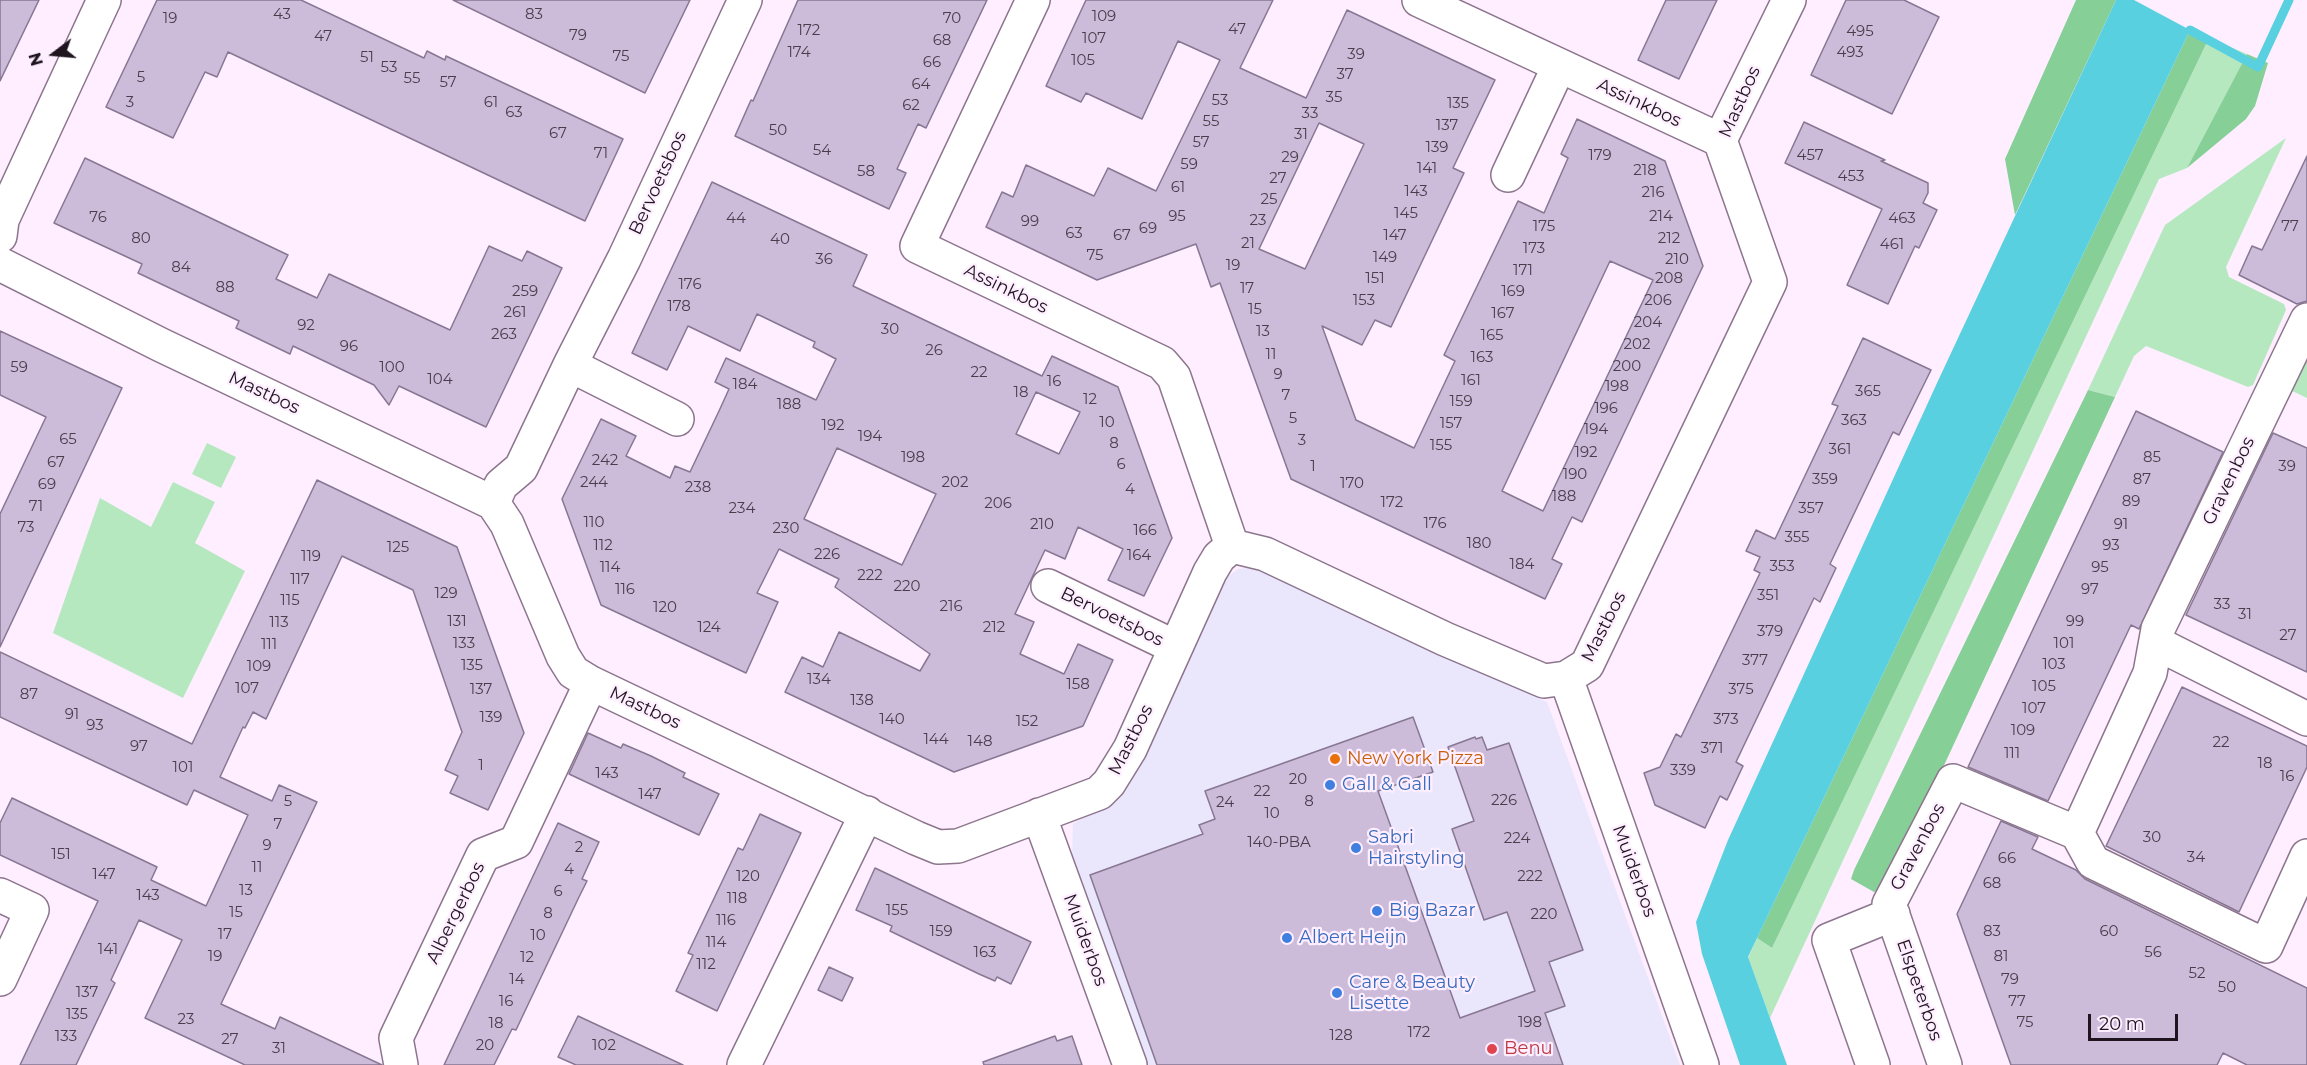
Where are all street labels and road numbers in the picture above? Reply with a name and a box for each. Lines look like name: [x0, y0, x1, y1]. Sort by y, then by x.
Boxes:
street label: Mastbos: [1715, 63, 1765, 141]
street label: Assinkbos: [1593, 74, 1685, 132]
street label: Bervoetsbos: [625, 128, 691, 238]
street label: Assinkbos: [961, 259, 1051, 319]
street label: Mastbos: [225, 367, 303, 419]
street label: Gravenbos: [2198, 433, 2260, 529]
street label: Bervoetsbos: [1057, 583, 1167, 651]
street label: Mastbos: [1577, 588, 1631, 666]
street label: Mastbos: [606, 682, 684, 734]
street label: Mastbos: [1104, 701, 1158, 779]
street label: Gravenbos: [1886, 800, 1950, 894]
street label: Muiderbos: [1607, 822, 1661, 920]
street label: Albergerbos: [422, 859, 490, 967]
street label: Muiderbos: [1058, 891, 1112, 989]
street label: Elspeterbos: [1892, 936, 1946, 1044]

